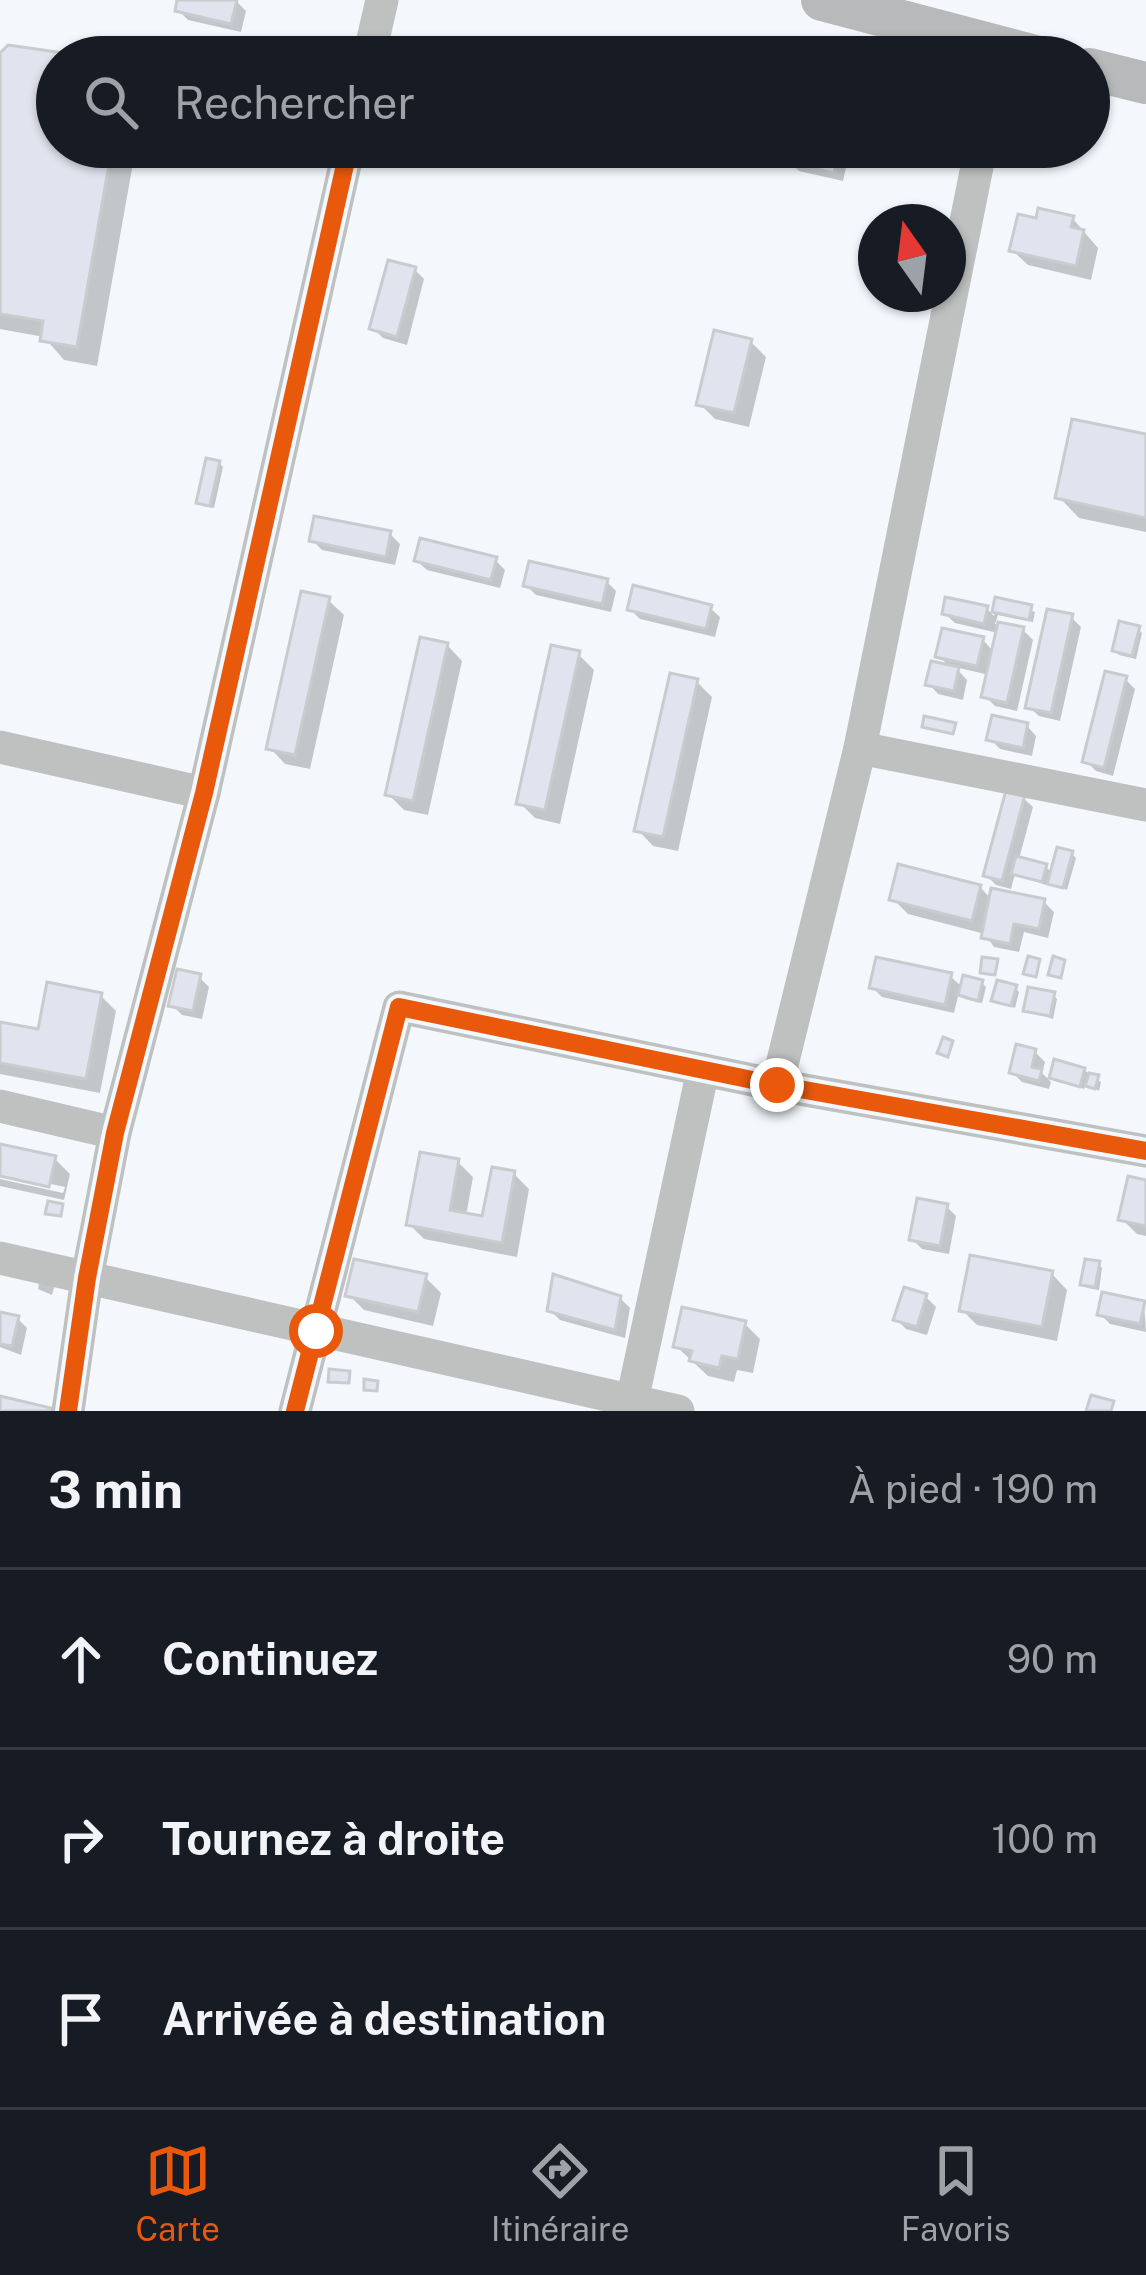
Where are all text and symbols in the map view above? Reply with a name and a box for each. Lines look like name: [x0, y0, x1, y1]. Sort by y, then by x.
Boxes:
search box: [36, 36, 1110, 168]
icon: search: [78, 69, 144, 135]
text: Rechercher: [174, 76, 415, 129]
north arrow: [858, 204, 966, 312]
route end: [750, 1058, 804, 1112]
route start: [289, 1304, 343, 1358]
text: 3 min: [48, 1460, 183, 1519]
text: À pied · 190 m: [848, 1466, 1098, 1512]
icon: ahead: [48, 1626, 114, 1692]
text: Continuez: [162, 1632, 378, 1685]
text: 90 m: [1007, 1636, 1098, 1682]
icon: right: [48, 1806, 114, 1872]
text: Tournez à droite: [162, 1812, 505, 1865]
text: 100 m: [991, 1816, 1098, 1862]
icon: arrive: [48, 1986, 114, 2052]
text: Arrivée à destination: [162, 1992, 606, 2045]
tab: Carte: [136, 2138, 220, 2248]
tab: Itinéraire: [491, 2138, 629, 2248]
tab: Favoris: [901, 2138, 1010, 2248]

